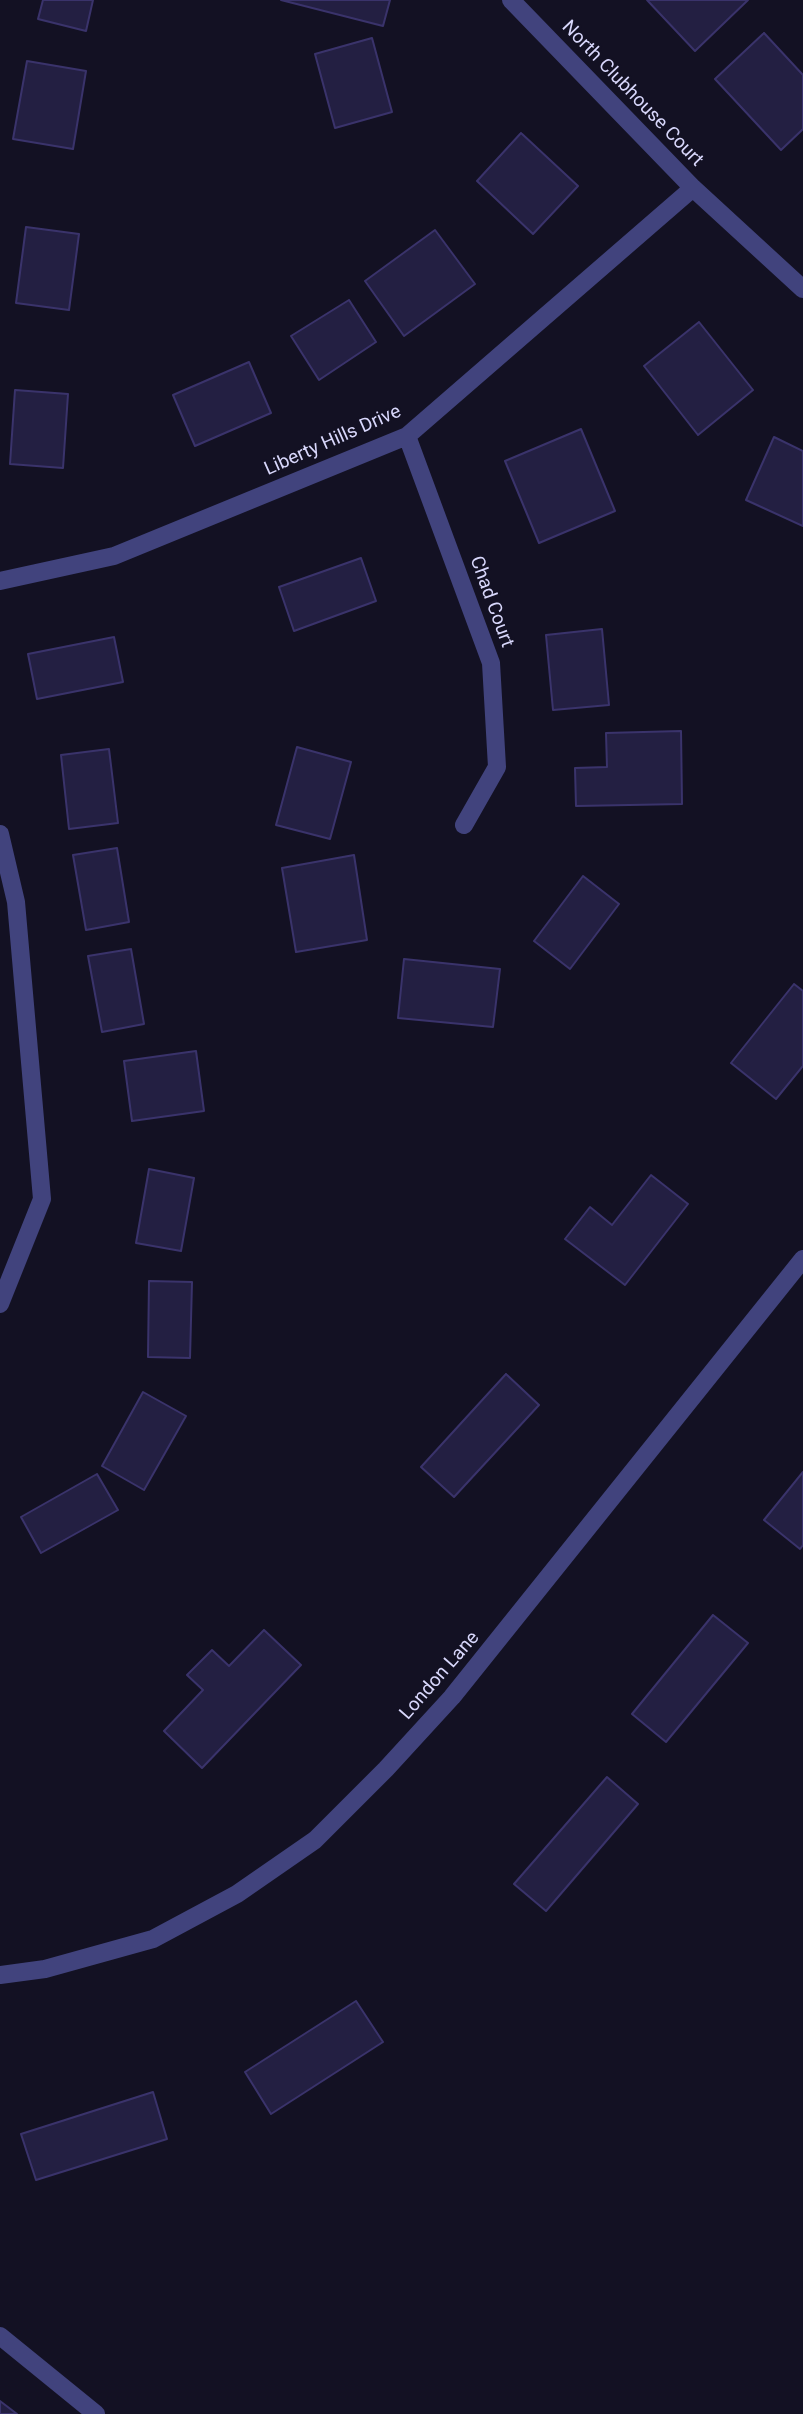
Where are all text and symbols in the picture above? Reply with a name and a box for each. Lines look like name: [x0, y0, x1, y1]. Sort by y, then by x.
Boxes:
street label: North Clubhouse Court: [556, 16, 708, 172]
street label: Liberty Hills Drive: [261, 401, 405, 481]
street label: Chad Court: [464, 553, 518, 651]
street label: London Lane: [395, 1627, 485, 1725]

